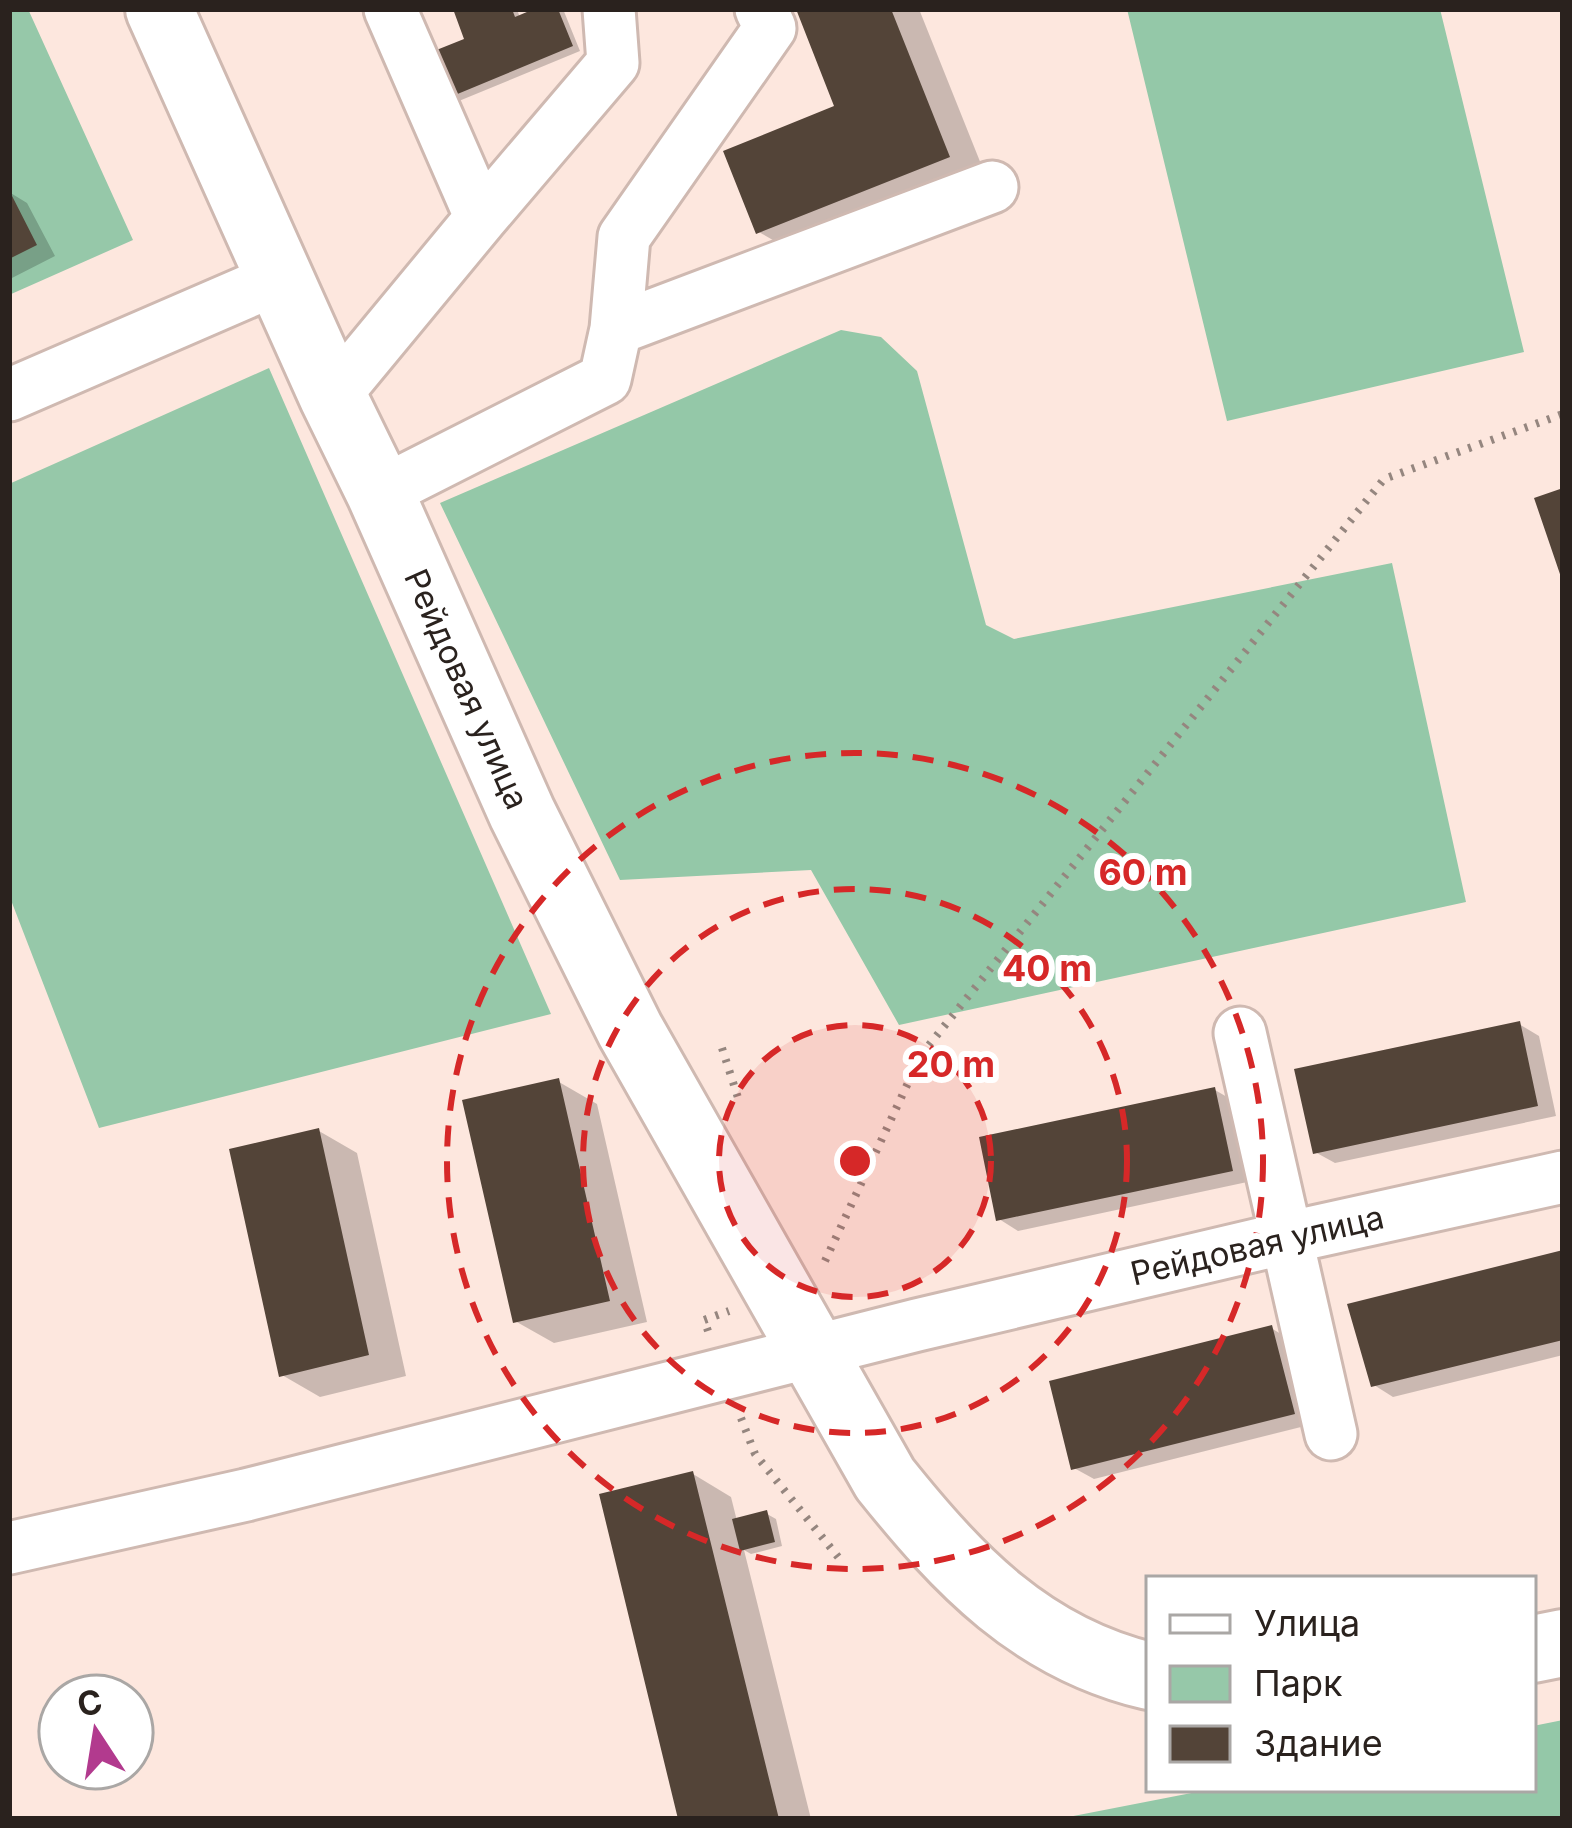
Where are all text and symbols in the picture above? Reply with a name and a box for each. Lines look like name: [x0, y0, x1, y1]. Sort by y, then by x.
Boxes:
street label: Рейдовая улица: [396, 563, 538, 815]
text: 60 m: [1098, 850, 1188, 894]
text: 40 m: [1002, 946, 1092, 990]
text: 20 m: [907, 1042, 995, 1086]
centre of rings: [834, 1140, 876, 1182]
street label: Рейдовая улица: [1126, 1196, 1388, 1294]
legend: [1146, 1576, 1536, 1792]
text: Улица: [1254, 1601, 1360, 1645]
text: Парк: [1254, 1661, 1343, 1705]
north arrow: [36, 1672, 156, 1792]
text: С: [74, 1681, 106, 1725]
text: Здание: [1254, 1721, 1383, 1765]

